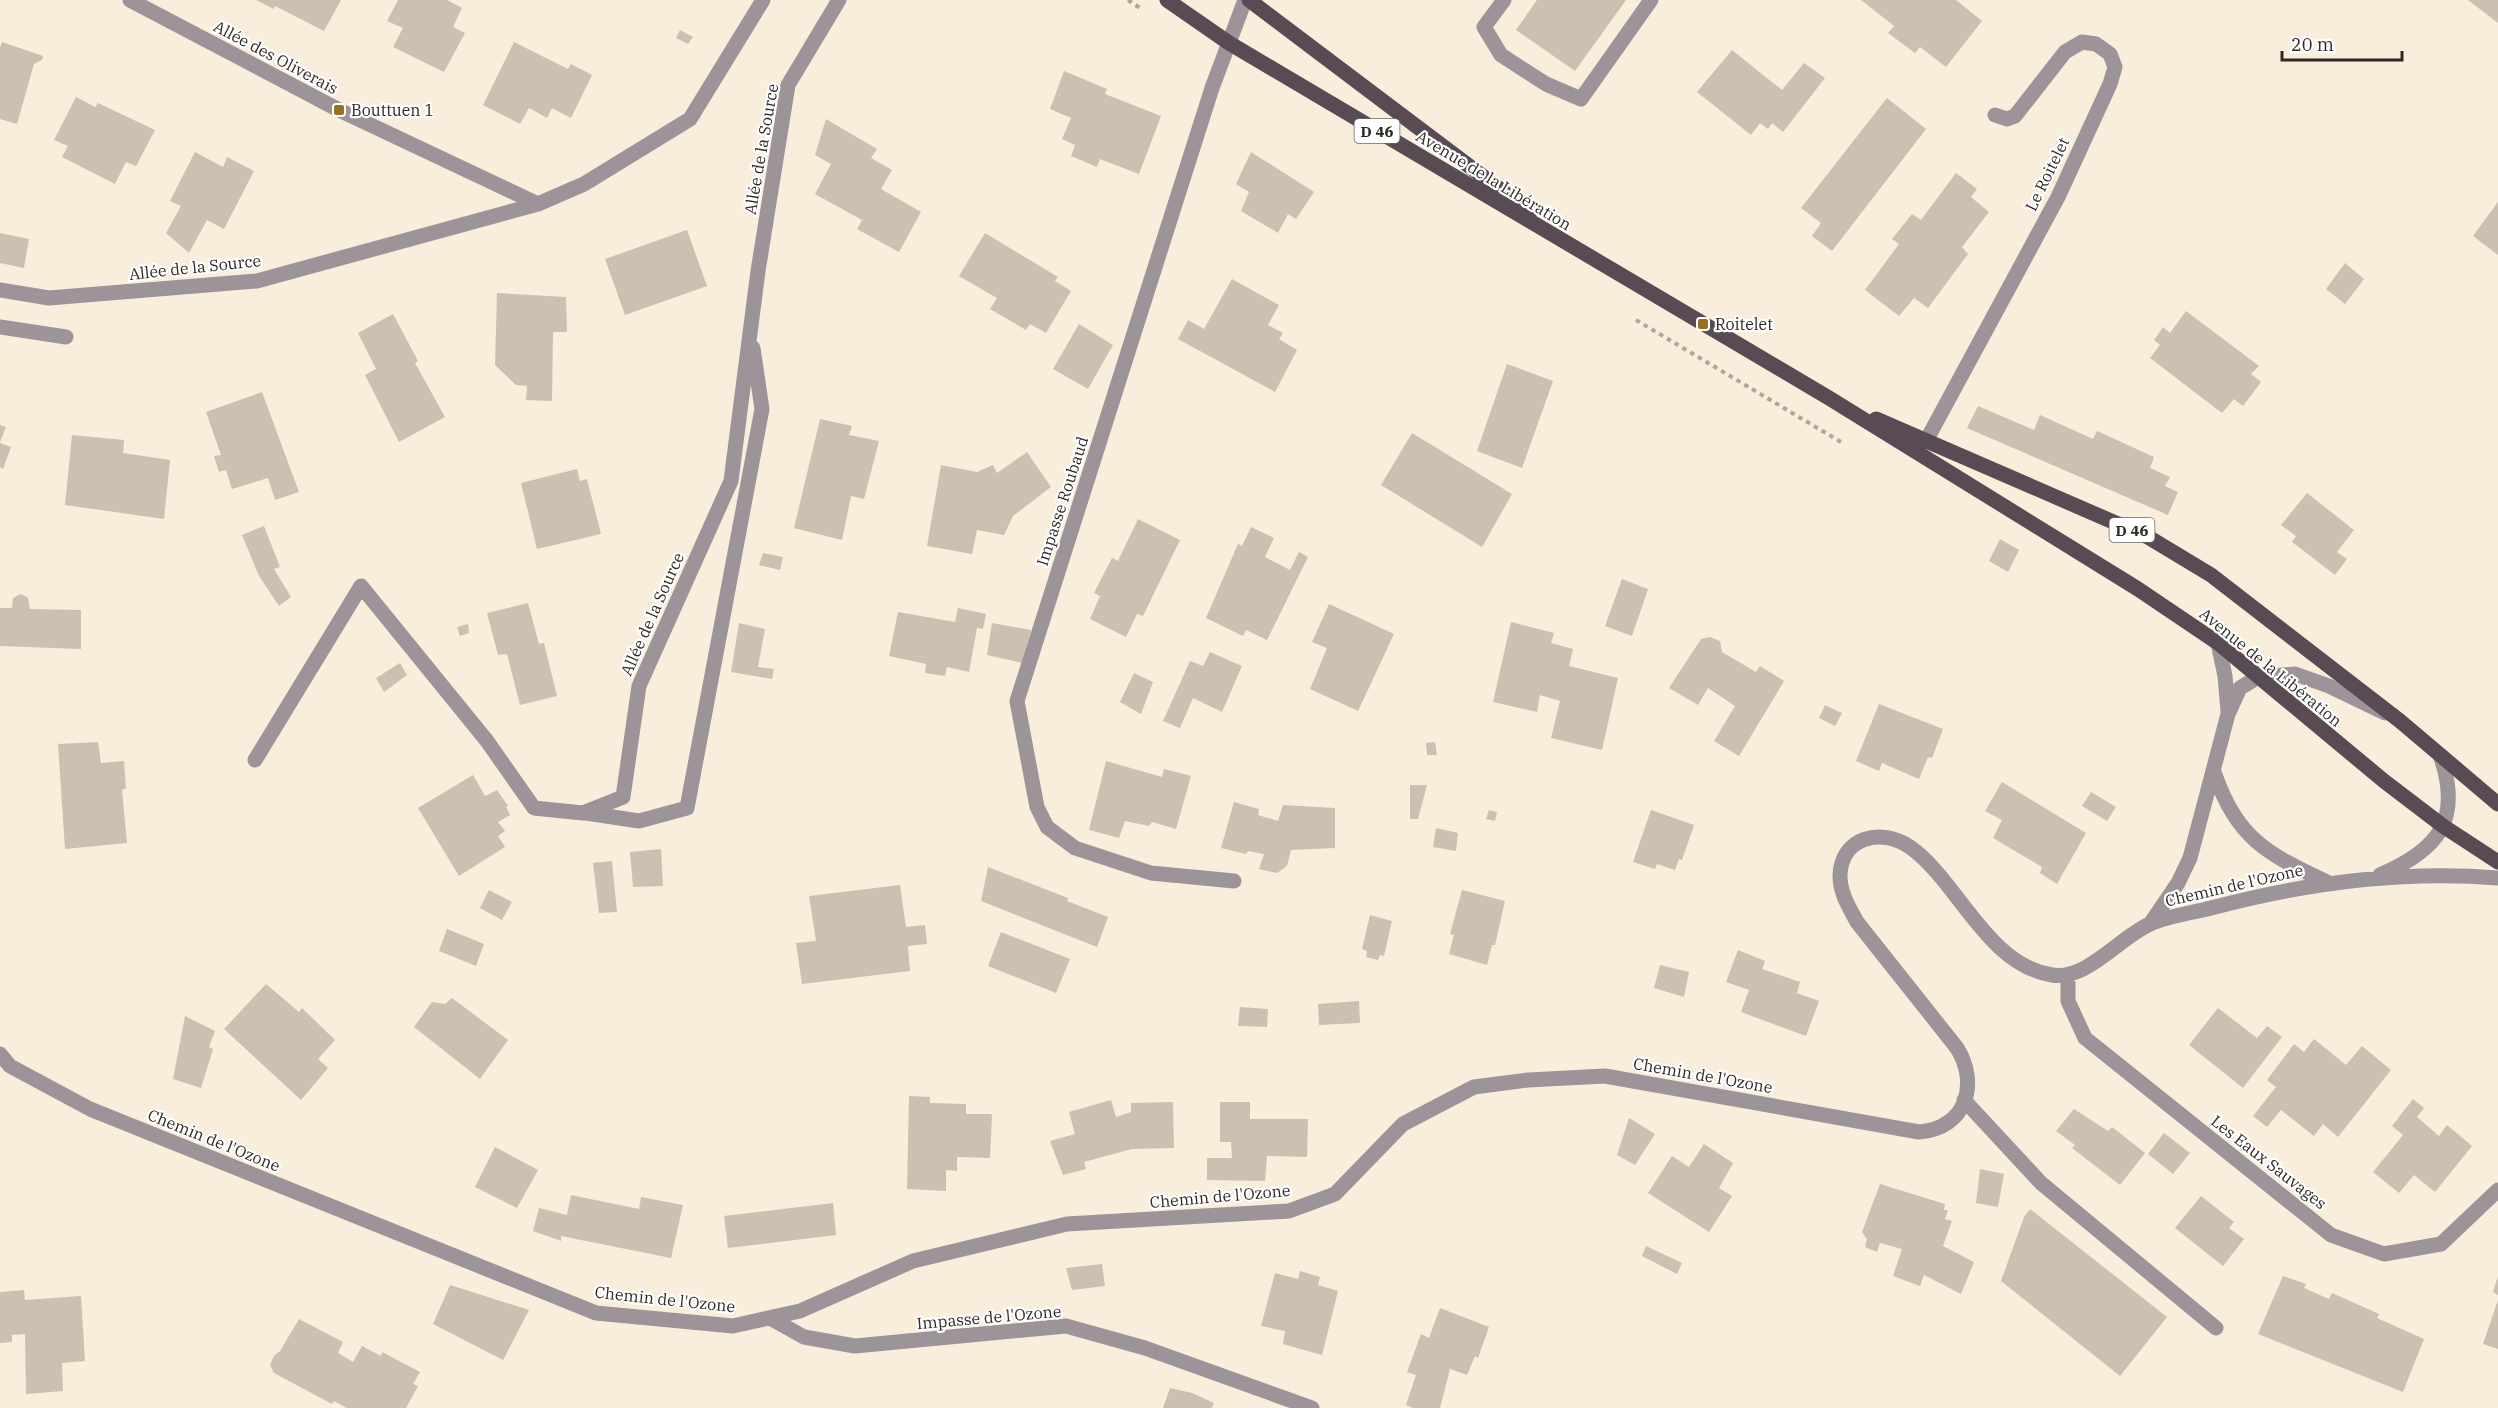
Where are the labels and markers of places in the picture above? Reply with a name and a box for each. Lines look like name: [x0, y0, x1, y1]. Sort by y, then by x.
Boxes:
place label: Bouttuen 1: [351, 100, 434, 120]
marker: Bouttuen 1: [332, 103, 346, 117]
place label: Roitelet: [1715, 314, 1773, 334]
marker: Roitelet: [1696, 317, 1710, 331]

